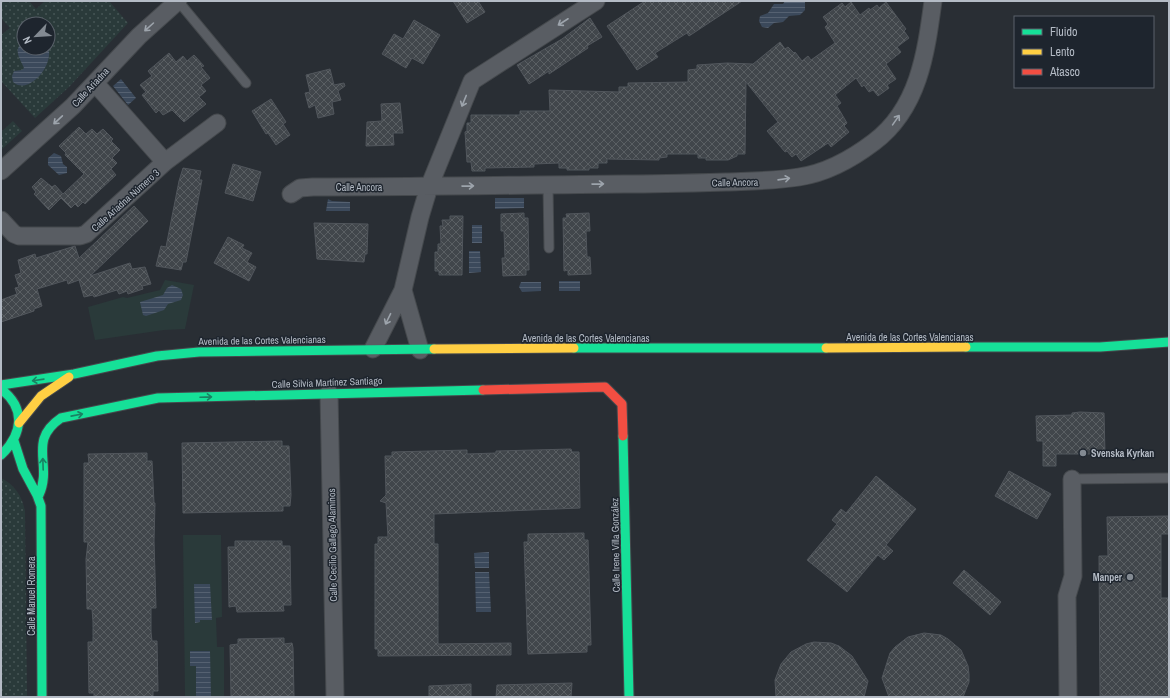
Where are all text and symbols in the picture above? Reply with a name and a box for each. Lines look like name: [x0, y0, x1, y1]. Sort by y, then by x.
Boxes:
north arrow: [16, 16, 56, 56]
legend: [1014, 16, 1154, 88]
one-way arrow: [558, 18, 569, 26]
one-way arrow: [144, 22, 154, 32]
text: Fluido: [1050, 24, 1077, 40]
text: N: [19, 34, 35, 46]
text: Lento: [1050, 44, 1075, 60]
text: Atasco: [1049, 64, 1080, 80]
street label: Calle Ariadna: [69, 65, 112, 110]
one-way arrow: [460, 95, 467, 107]
one-way arrow: [892, 114, 900, 125]
one-way arrow: [53, 115, 63, 124]
street label: Calle Ariadna Número 3: [88, 166, 163, 234]
one-way arrow: [777, 175, 790, 183]
street label: Calle Ancora: [712, 176, 759, 189]
one-way arrow: [591, 180, 604, 188]
street label: Calle Ancora: [336, 181, 383, 194]
one-way arrow: [461, 182, 474, 190]
one-way arrow: [384, 313, 391, 325]
street label: Avenida de las Cortes Valencianas: [845, 331, 974, 344]
street label: Avenida de las Cortes Valencianas: [521, 332, 650, 345]
street label: Avenida de las Cortes Valencianas: [197, 333, 326, 348]
street label: Calle Silvia Martínez Santiago: [271, 374, 383, 391]
one-way arrow: [32, 376, 45, 384]
one-way arrow: [199, 393, 212, 401]
one-way arrow: [71, 410, 84, 418]
place label: Svenska Kyrkan: [1091, 447, 1154, 460]
marker: Svenska Kyrkan: [1078, 448, 1088, 458]
one-way arrow: [39, 458, 47, 471]
street label: Calle Cecilio Gallego Alaminos: [325, 488, 340, 602]
street label: Calle Irene Villa González: [608, 498, 623, 592]
street label: Calle Manuel Romera: [25, 556, 38, 636]
place label: Manper: [1093, 571, 1123, 584]
marker: Manper: [1125, 572, 1135, 582]

